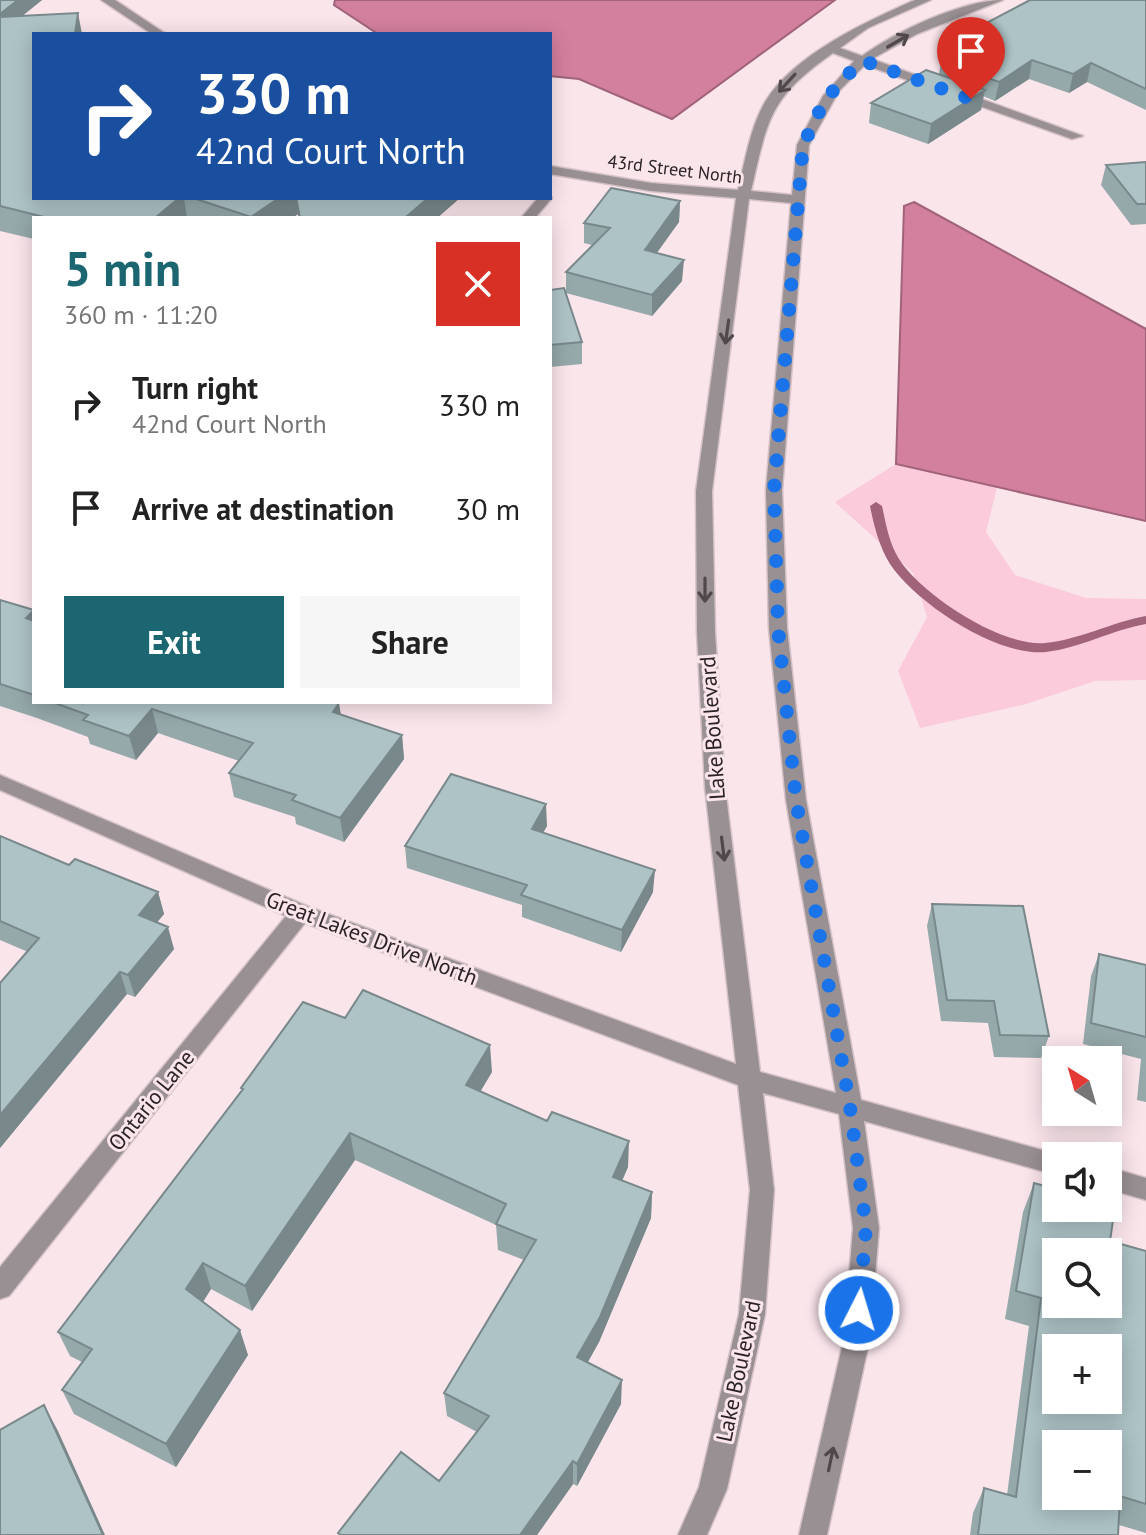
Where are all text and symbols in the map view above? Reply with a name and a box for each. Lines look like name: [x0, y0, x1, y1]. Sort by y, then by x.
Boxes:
pin: [937, 17, 1005, 99]
icon: arrive: [949, 29, 993, 73]
one-way arrow: [886, 33, 909, 49]
text: 330 m: [196, 57, 351, 129]
icon: right: [64, 64, 168, 168]
one-way arrow: [779, 73, 797, 93]
text: 42nd Court North: [196, 127, 466, 174]
street label: 43rd Street North: [606, 149, 744, 189]
text: 5 min: [64, 237, 181, 299]
button: close: [436, 242, 520, 326]
text: 360 m · 11:20: [64, 298, 218, 331]
one-way arrow: [719, 319, 734, 344]
text: Turn right: [132, 368, 258, 407]
icon: right: [64, 382, 108, 426]
text: 330 m: [439, 385, 520, 424]
text: 42nd Court North: [132, 407, 327, 440]
icon: arrive: [64, 486, 108, 530]
text: Arrive at destination: [132, 489, 394, 528]
text: 30 m: [455, 489, 520, 528]
one-way arrow: [697, 576, 713, 603]
button: Exit: [64, 596, 284, 688]
button: Share: [300, 596, 520, 688]
street label: Lake Boulevard: [693, 655, 731, 801]
one-way arrow: [716, 836, 731, 861]
street label: Great Lakes Drive North: [262, 885, 482, 991]
street label: Ontario Lane: [102, 1044, 200, 1156]
north arrow: [1042, 1046, 1122, 1126]
map controls: [1042, 1046, 1122, 1510]
button: sound: [1042, 1142, 1122, 1222]
button: search: [1042, 1238, 1122, 1318]
position arrow: [817, 1268, 901, 1352]
street label: Lake Boulevard: [709, 1298, 767, 1444]
button: +: [1042, 1334, 1122, 1414]
button: −: [1042, 1430, 1122, 1510]
one-way arrow: [824, 1447, 839, 1473]

